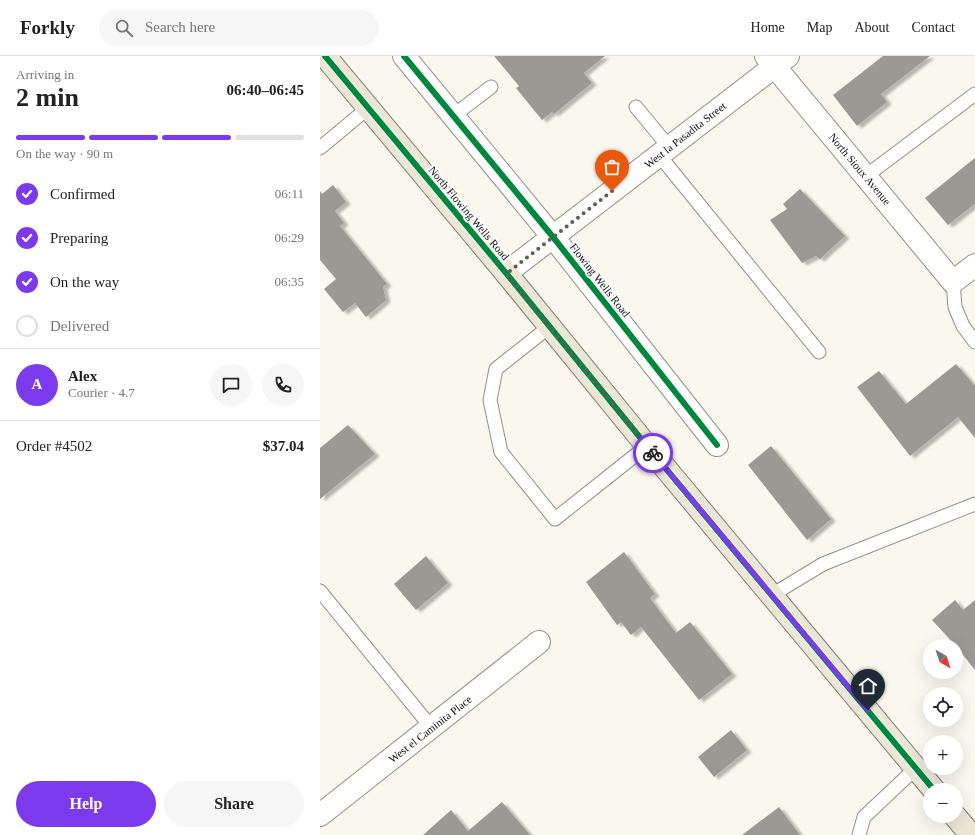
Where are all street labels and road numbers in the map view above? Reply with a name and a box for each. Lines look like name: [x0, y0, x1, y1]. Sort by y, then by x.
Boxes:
street label: West la Pasadita Street: [642, 99, 728, 171]
street label: North Sioux Avenue: [827, 131, 893, 207]
street label: North Flowing Wells Road: [426, 164, 512, 263]
street label: Flowing Wells Road: [568, 241, 633, 320]
street label: West el Caminita Place: [386, 693, 474, 765]

